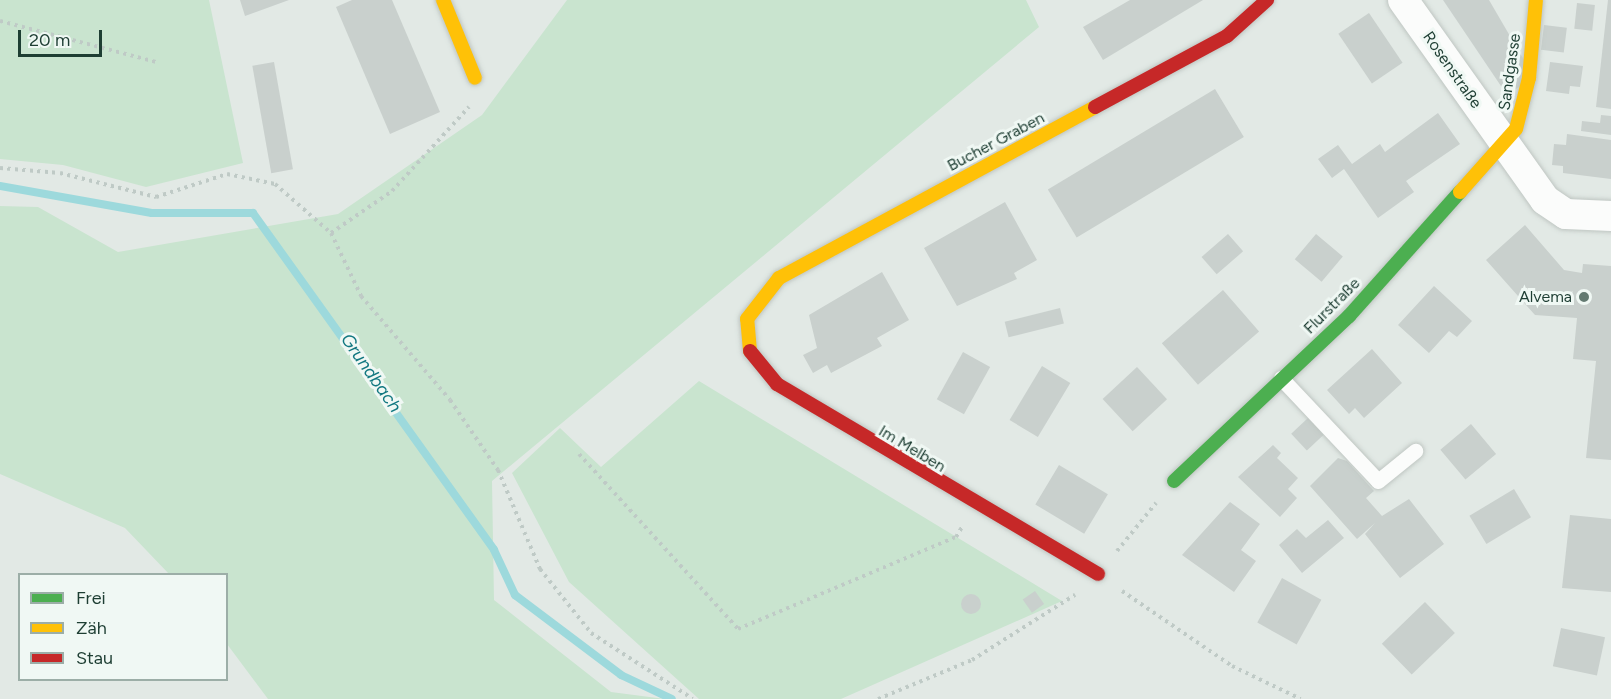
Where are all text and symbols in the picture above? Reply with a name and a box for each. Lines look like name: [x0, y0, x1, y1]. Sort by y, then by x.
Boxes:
scale bar: [21, 18, 105, 56]
street label: Rosenstraße: [1419, 28, 1485, 112]
text: 20 m: [29, 29, 70, 51]
street label: Sandgasse: [1495, 32, 1525, 112]
street label: Bucher Graben: [944, 108, 1048, 176]
street label: Flurstraße: [1300, 274, 1364, 338]
place label: Alvema: [1519, 287, 1572, 307]
marker: Alvema: [1577, 290, 1591, 304]
water label: Grundbach: [336, 329, 406, 417]
street label: Im Melben: [875, 422, 949, 476]
legend: [18, 573, 228, 681]
text: Frei: [76, 587, 106, 609]
text: Zäh: [76, 617, 107, 639]
text: Stau: [76, 647, 113, 669]

